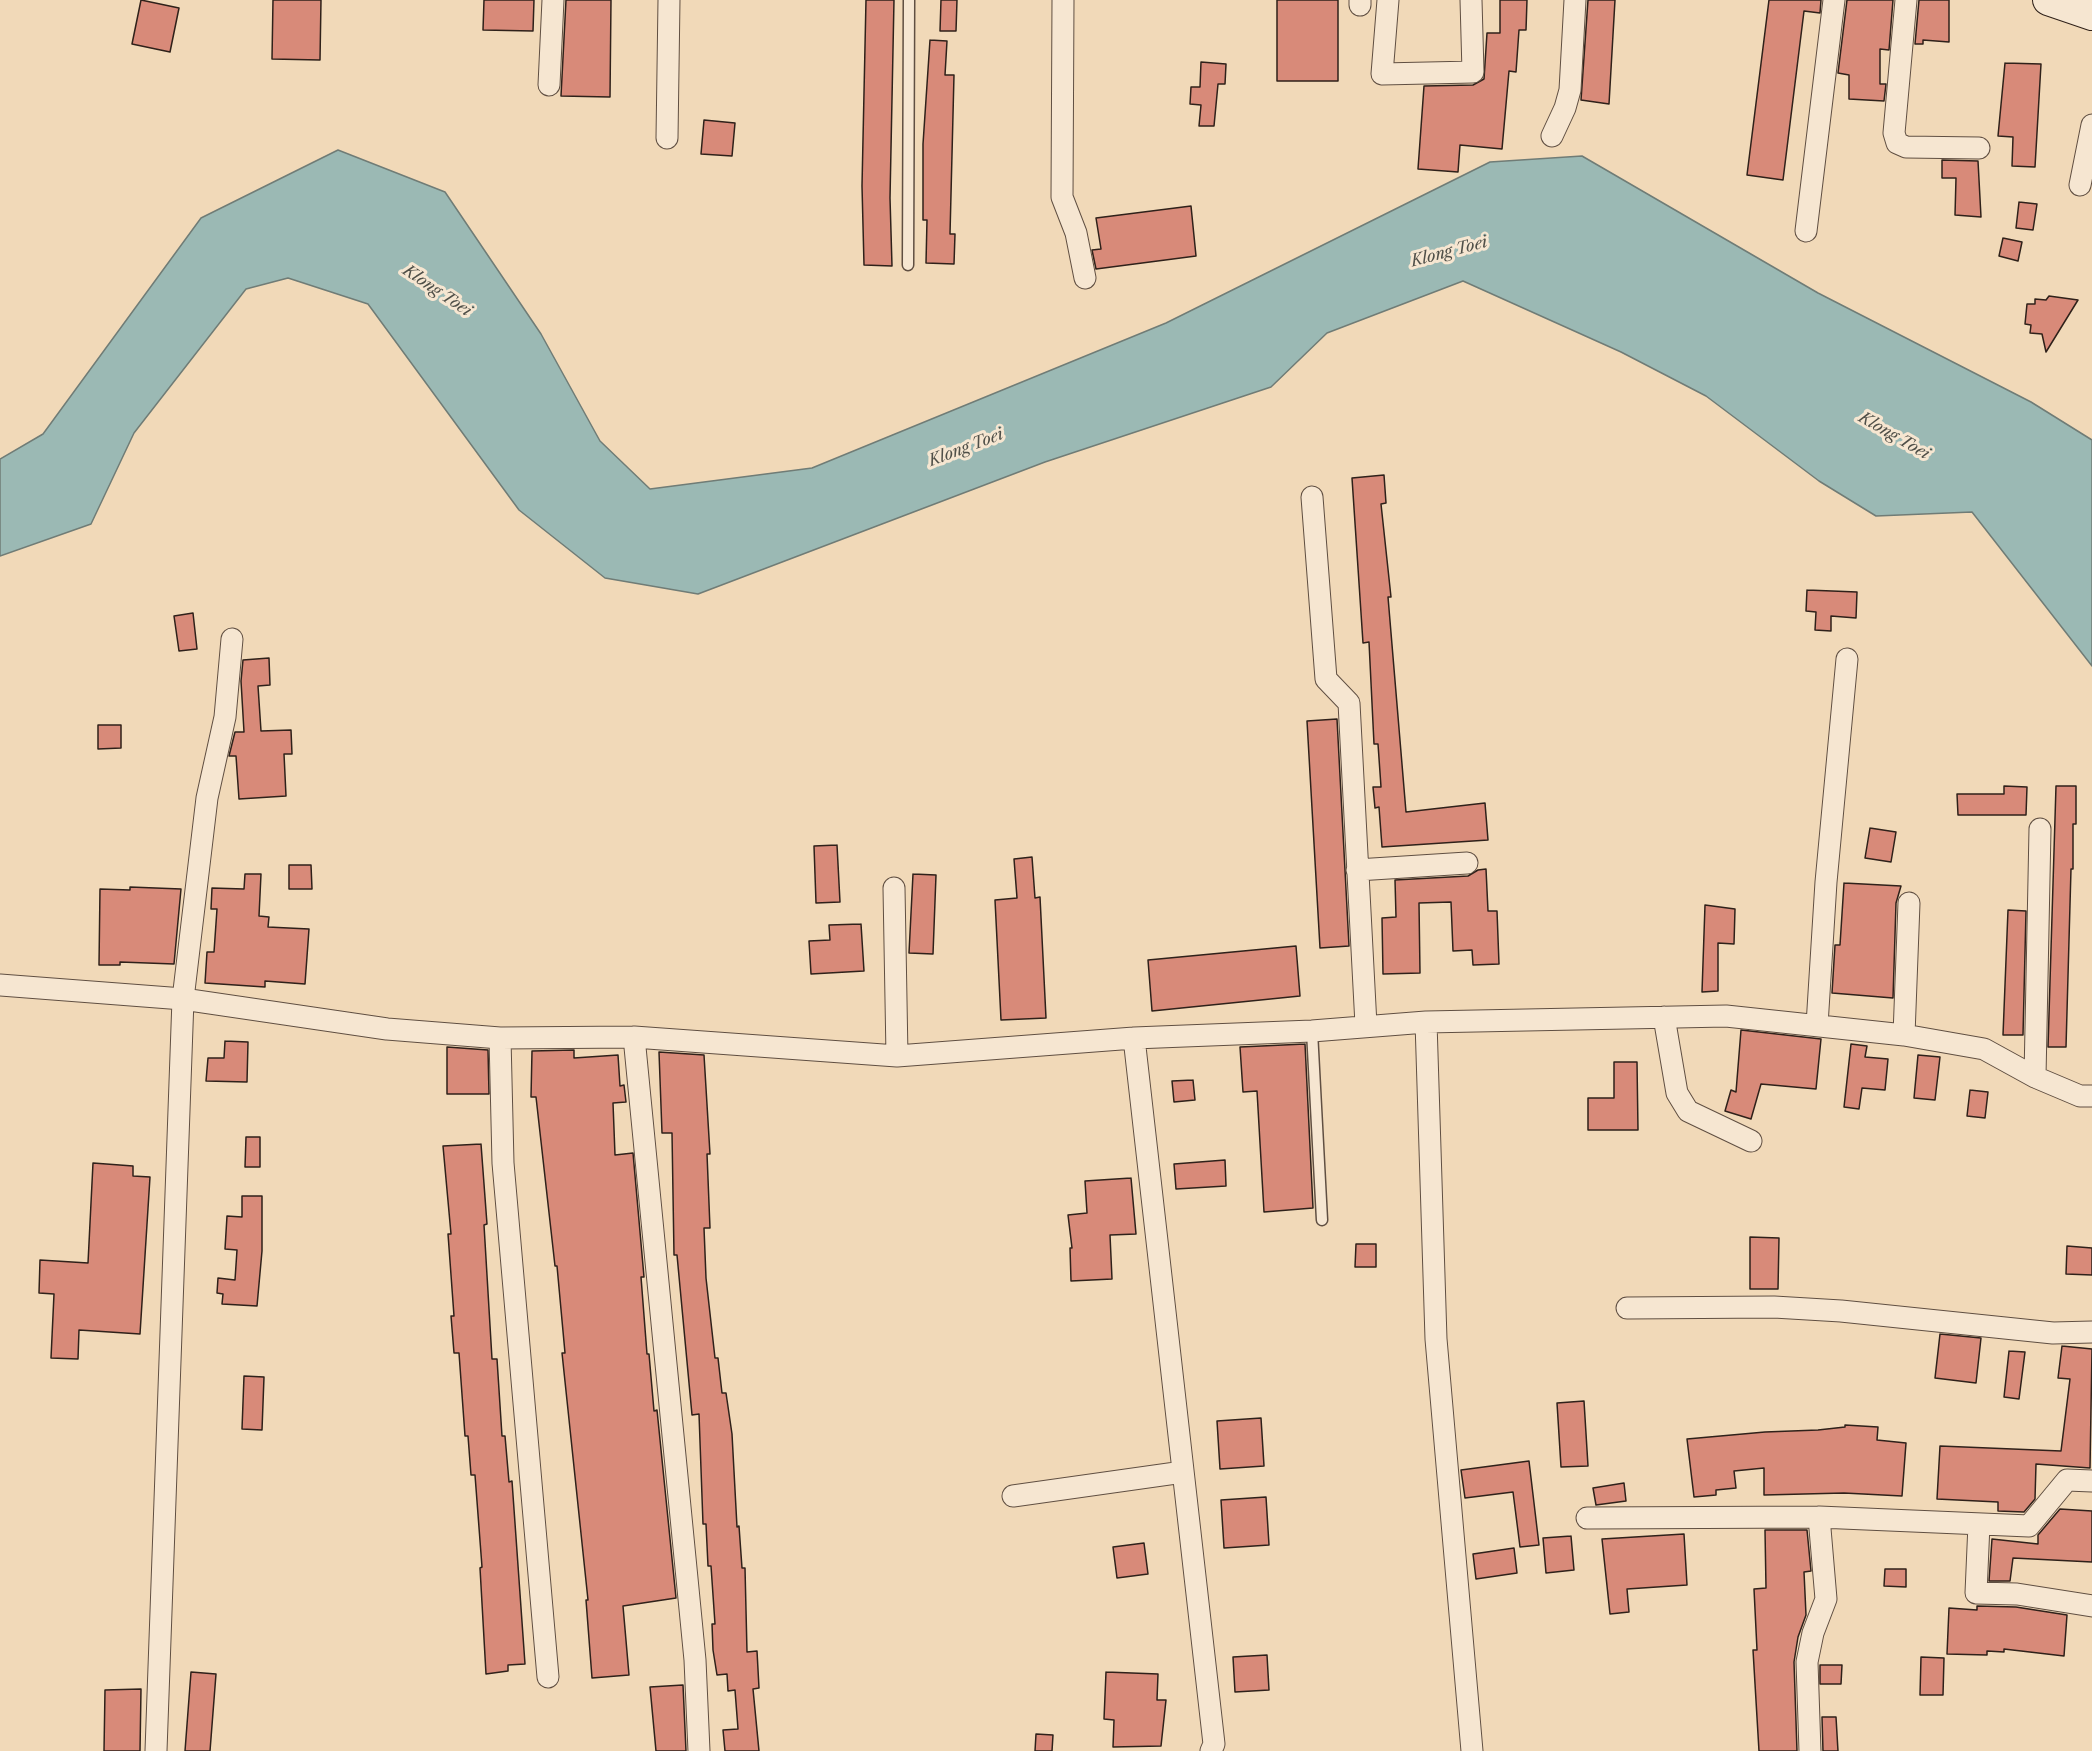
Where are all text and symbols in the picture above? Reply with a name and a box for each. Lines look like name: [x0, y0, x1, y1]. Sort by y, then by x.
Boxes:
water label: Klong Toei: [1409, 233, 1489, 271]
water label: Klong Toei: [399, 261, 475, 321]
water label: Klong Toei: [1855, 408, 1933, 464]
water label: Klong Toei: [926, 425, 1006, 471]

